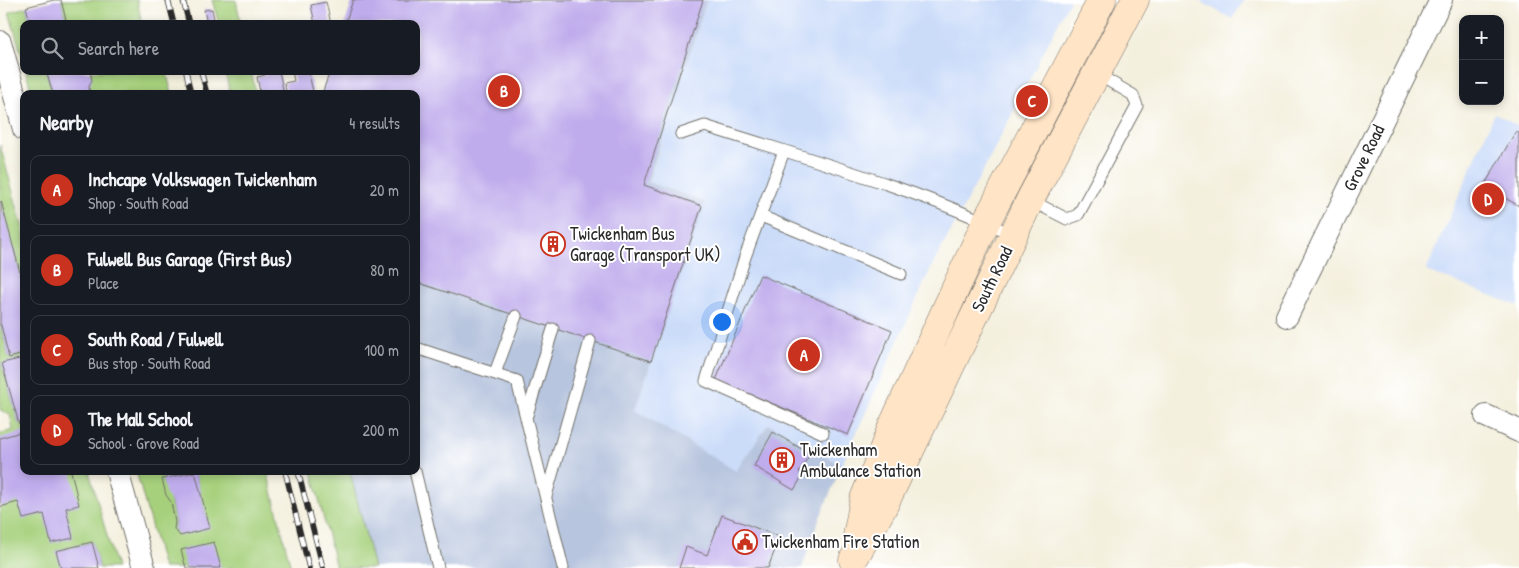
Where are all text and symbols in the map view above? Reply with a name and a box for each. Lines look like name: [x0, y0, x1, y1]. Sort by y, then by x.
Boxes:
map controls: [1459, 15, 1504, 105]
button: +: [1459, 15, 1504, 60]
search box: [20, 20, 420, 75]
icon: search: [38, 34, 66, 62]
text: Search here: [78, 35, 159, 61]
button: −: [1459, 60, 1504, 105]
pin: B: [488, 72, 520, 110]
pin: C: [1016, 82, 1048, 120]
text: Nearby: [40, 108, 93, 137]
text: 4 results: [349, 112, 400, 134]
street label: Grove Road: [1337, 120, 1390, 195]
text: Inchcape Volkswagen Twickenham: [88, 166, 317, 192]
text: A: [53, 179, 61, 201]
text: 20 m: [370, 179, 399, 201]
pin: D: [1472, 180, 1504, 218]
text: Shop · South Road: [88, 192, 188, 214]
place label: Twickenham Bus Garage (Transport UK): [570, 221, 721, 267]
building icon: Twickenham Bus Garage (Transport UK): [540, 231, 566, 257]
street label: South Road: [965, 242, 1018, 316]
text: Fulwell Bus Garage (First Bus): [88, 246, 292, 272]
text: B: [53, 259, 61, 281]
text: 80 m: [370, 259, 399, 281]
text: Place: [88, 272, 119, 294]
your location: [709, 309, 735, 335]
text: South Road / Fulwell: [88, 326, 223, 352]
pin: A: [788, 336, 820, 374]
text: C: [53, 339, 61, 361]
text: 100 m: [364, 339, 399, 361]
text: Bus stop · South Road: [88, 352, 210, 374]
text: The Mall School: [88, 406, 193, 432]
text: D: [53, 419, 61, 441]
text: 200 m: [363, 419, 399, 441]
text: School · Grove Road: [88, 432, 199, 454]
place label: Twickenham Ambulance Station: [800, 437, 921, 483]
building icon: Twickenham Ambulance Station: [769, 447, 795, 473]
public building icon: Twickenham Fire Station: [732, 529, 758, 555]
place label: Twickenham Fire Station: [762, 529, 920, 554]

